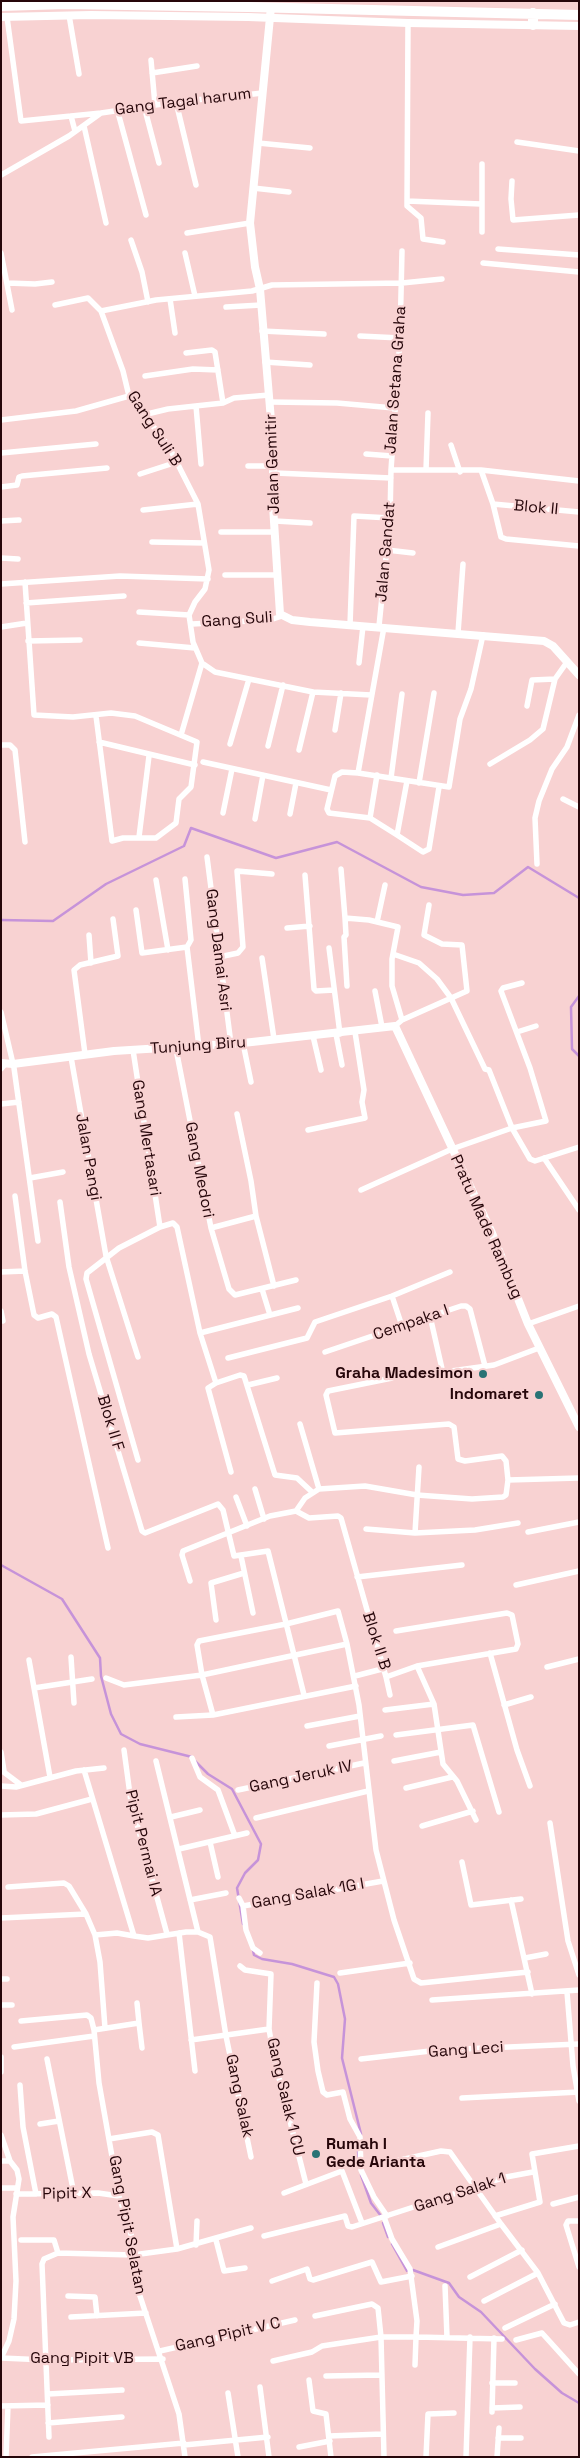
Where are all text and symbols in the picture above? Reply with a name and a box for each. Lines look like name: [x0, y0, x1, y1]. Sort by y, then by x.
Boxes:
street label: Gang Tagal harum: [114, 84, 252, 120]
street label: Jalan Setana Graha: [381, 305, 411, 455]
street label: Gang Suli B: [123, 388, 185, 470]
street label: Jalan Gemitir: [262, 414, 284, 514]
street label: Blok II: [513, 496, 559, 520]
street label: Jalan Sandat: [372, 501, 400, 603]
street label: Gang Suli: [201, 608, 273, 632]
street label: Gang Damai Asri: [201, 888, 235, 1012]
street label: Tunjung Biru: [149, 1033, 247, 1059]
street label: Gang Mertasari: [127, 1079, 165, 1197]
street label: Jalan Pangi: [71, 1112, 105, 1202]
street label: Gang Medori: [180, 1120, 218, 1220]
street label: Pratu Made Rambug: [446, 1152, 526, 1302]
street label: Cempaka I: [371, 1301, 451, 1345]
place label: Graha Madesimon: [335, 1364, 473, 1384]
marker: Graha Madesimon: [477, 1368, 489, 1380]
place label: Indomaret: [450, 1385, 529, 1405]
marker: Indomaret: [533, 1389, 545, 1401]
street label: Blok II F: [92, 1393, 128, 1453]
street label: Blok II B: [358, 1610, 394, 1672]
street label: Gang Jeruk IV: [248, 1757, 354, 1797]
street label: Pipit Permai IA: [120, 1788, 166, 1898]
street label: Gang Salak 1G I: [250, 1875, 366, 1913]
street label: Gang Salak 1 CU: [262, 2036, 308, 2158]
street label: Gang Leci: [428, 2038, 504, 2062]
street label: Gang Salak: [221, 2053, 257, 2139]
place label: Rumah I Gede Arianta: [326, 2135, 425, 2173]
marker: Rumah I Gede Arianta: [310, 2148, 322, 2160]
street label: Gang Pipit Selatan: [104, 2154, 150, 2296]
street label: Gang Salak 1: [412, 2169, 508, 2217]
street label: Pipit X: [42, 2184, 92, 2204]
street label: Gang Pipit V C: [173, 2314, 283, 2356]
street label: Gang Pipit VB: [30, 2349, 134, 2369]

